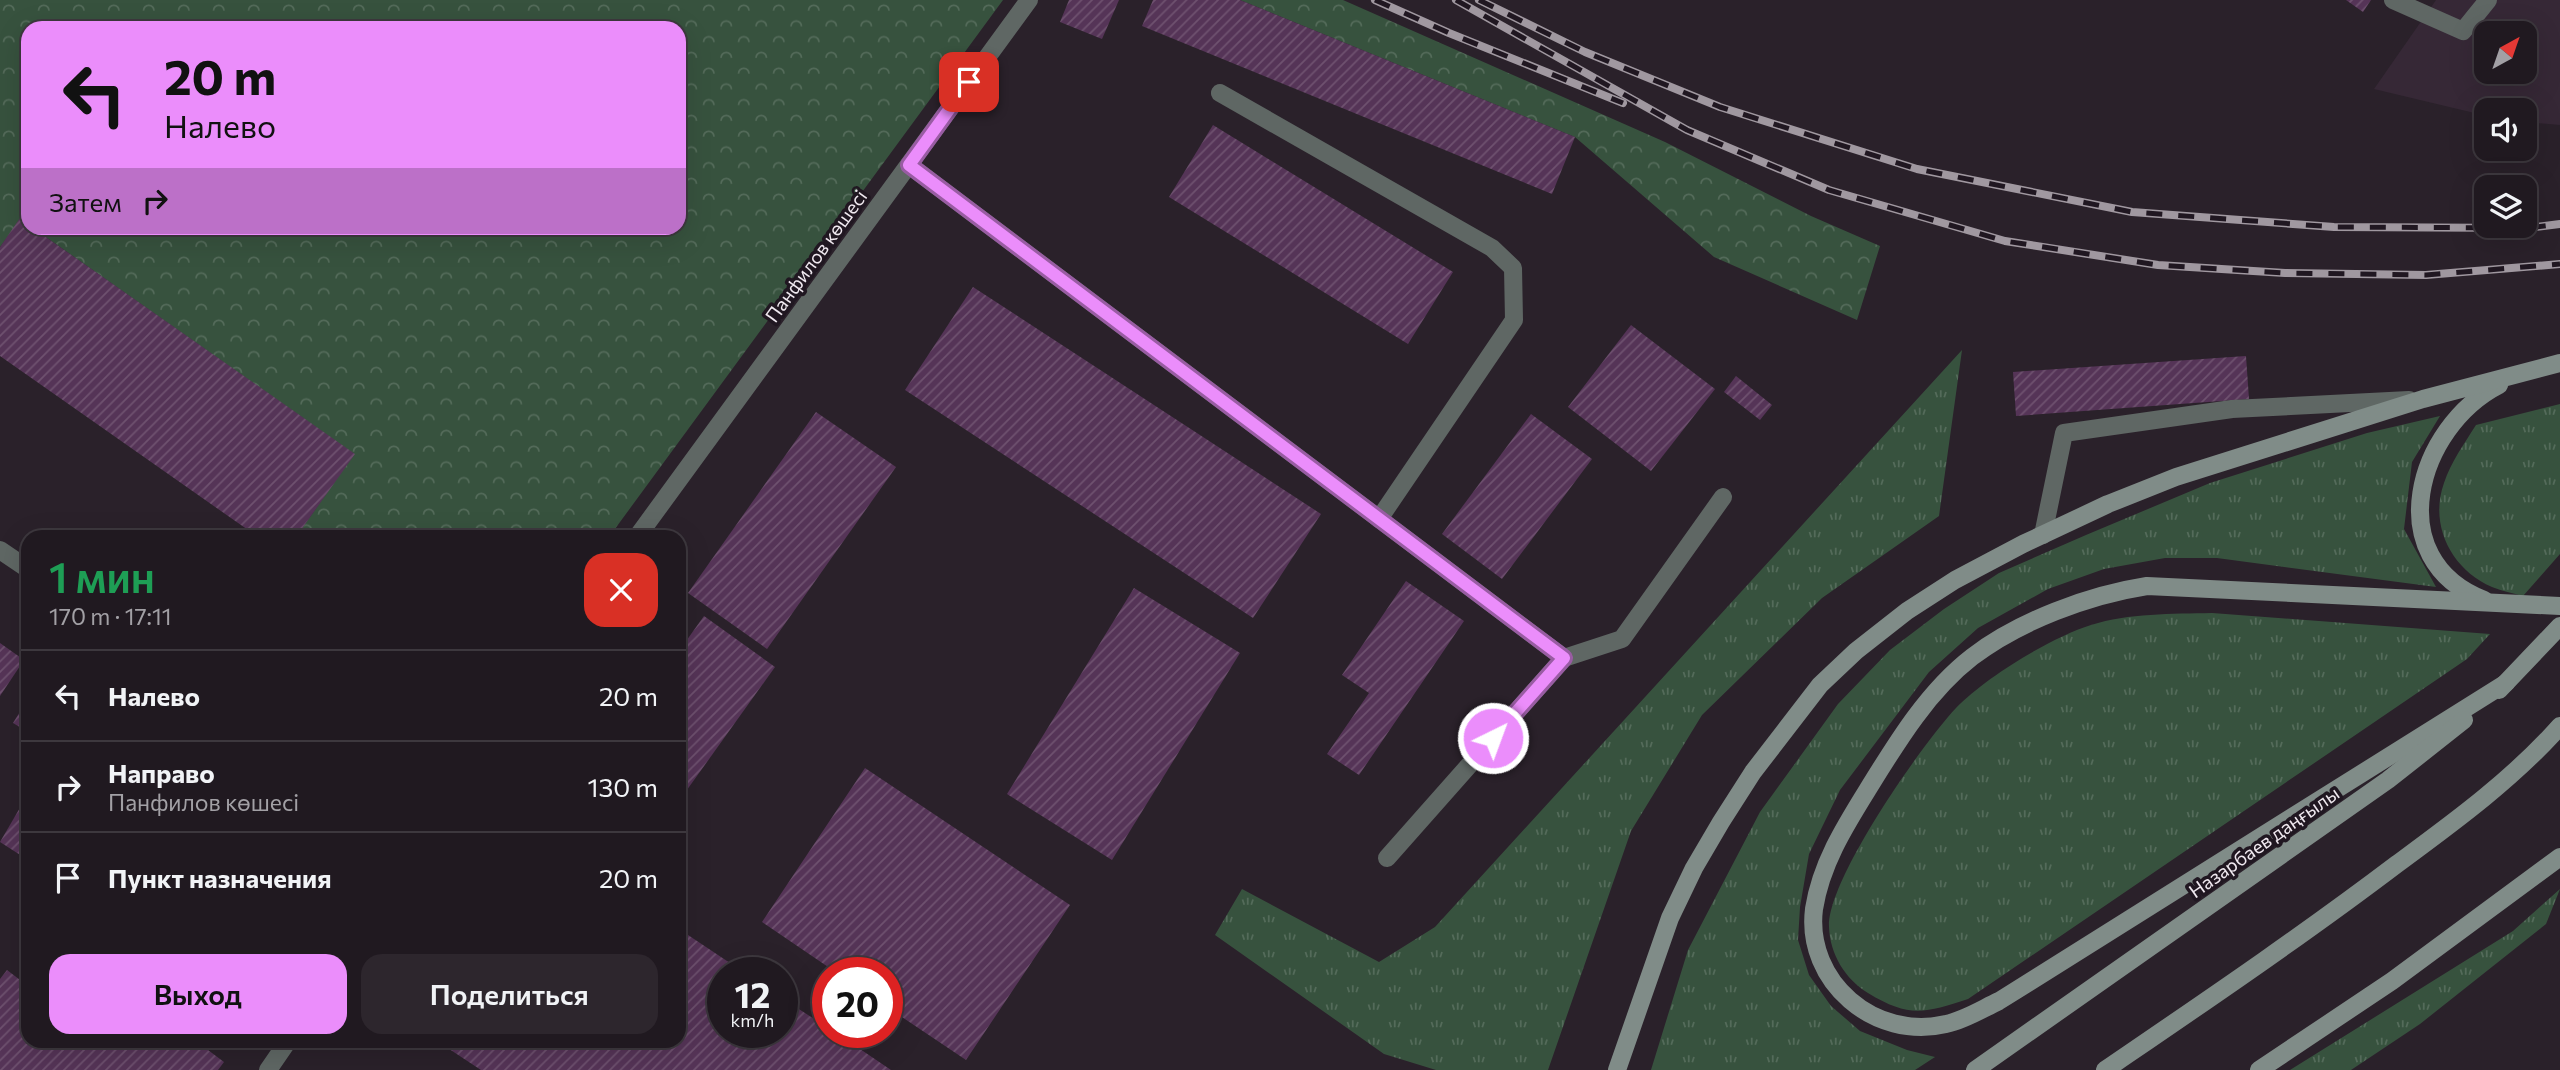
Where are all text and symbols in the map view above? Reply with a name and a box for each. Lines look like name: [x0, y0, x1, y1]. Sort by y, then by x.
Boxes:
north arrow: [2474, 21, 2538, 84]
map controls: [2474, 21, 2537, 238]
text: 20 m: [164, 45, 276, 105]
icon: left: [49, 49, 140, 140]
pin: [939, 52, 999, 112]
icon: arrive: [950, 63, 988, 101]
button: sound: [2474, 98, 2537, 161]
text: Налево: [164, 105, 276, 145]
button: layers: [2474, 175, 2537, 238]
icon: right: [136, 182, 174, 220]
street label: Панфилов көшесі: [760, 185, 871, 326]
text: Затем: [49, 186, 122, 217]
text: 1 мин: [49, 550, 155, 602]
button: close: [584, 553, 658, 627]
text: 170 m · 17:11: [49, 602, 172, 630]
icon: left: [49, 677, 87, 715]
text: Налево: [108, 680, 200, 711]
text: 20 m: [599, 680, 658, 711]
position arrow: [1456, 701, 1530, 775]
text: Направо: [108, 757, 215, 788]
icon: right: [49, 768, 87, 806]
text: 130 m: [587, 771, 658, 802]
street label: Назарбаев даңғылы: [2184, 781, 2343, 902]
text: Панфилов көшесі: [108, 788, 299, 816]
icon: arrive: [49, 859, 87, 897]
text: Пункт назначения: [108, 862, 332, 893]
text: 20 m: [599, 862, 658, 893]
button: Выход: [49, 954, 347, 1034]
button: Поделиться: [361, 954, 658, 1034]
speed limit sign: 20: [812, 957, 903, 1048]
text: 12: [735, 972, 770, 1015]
text: km/h: [731, 1009, 774, 1031]

